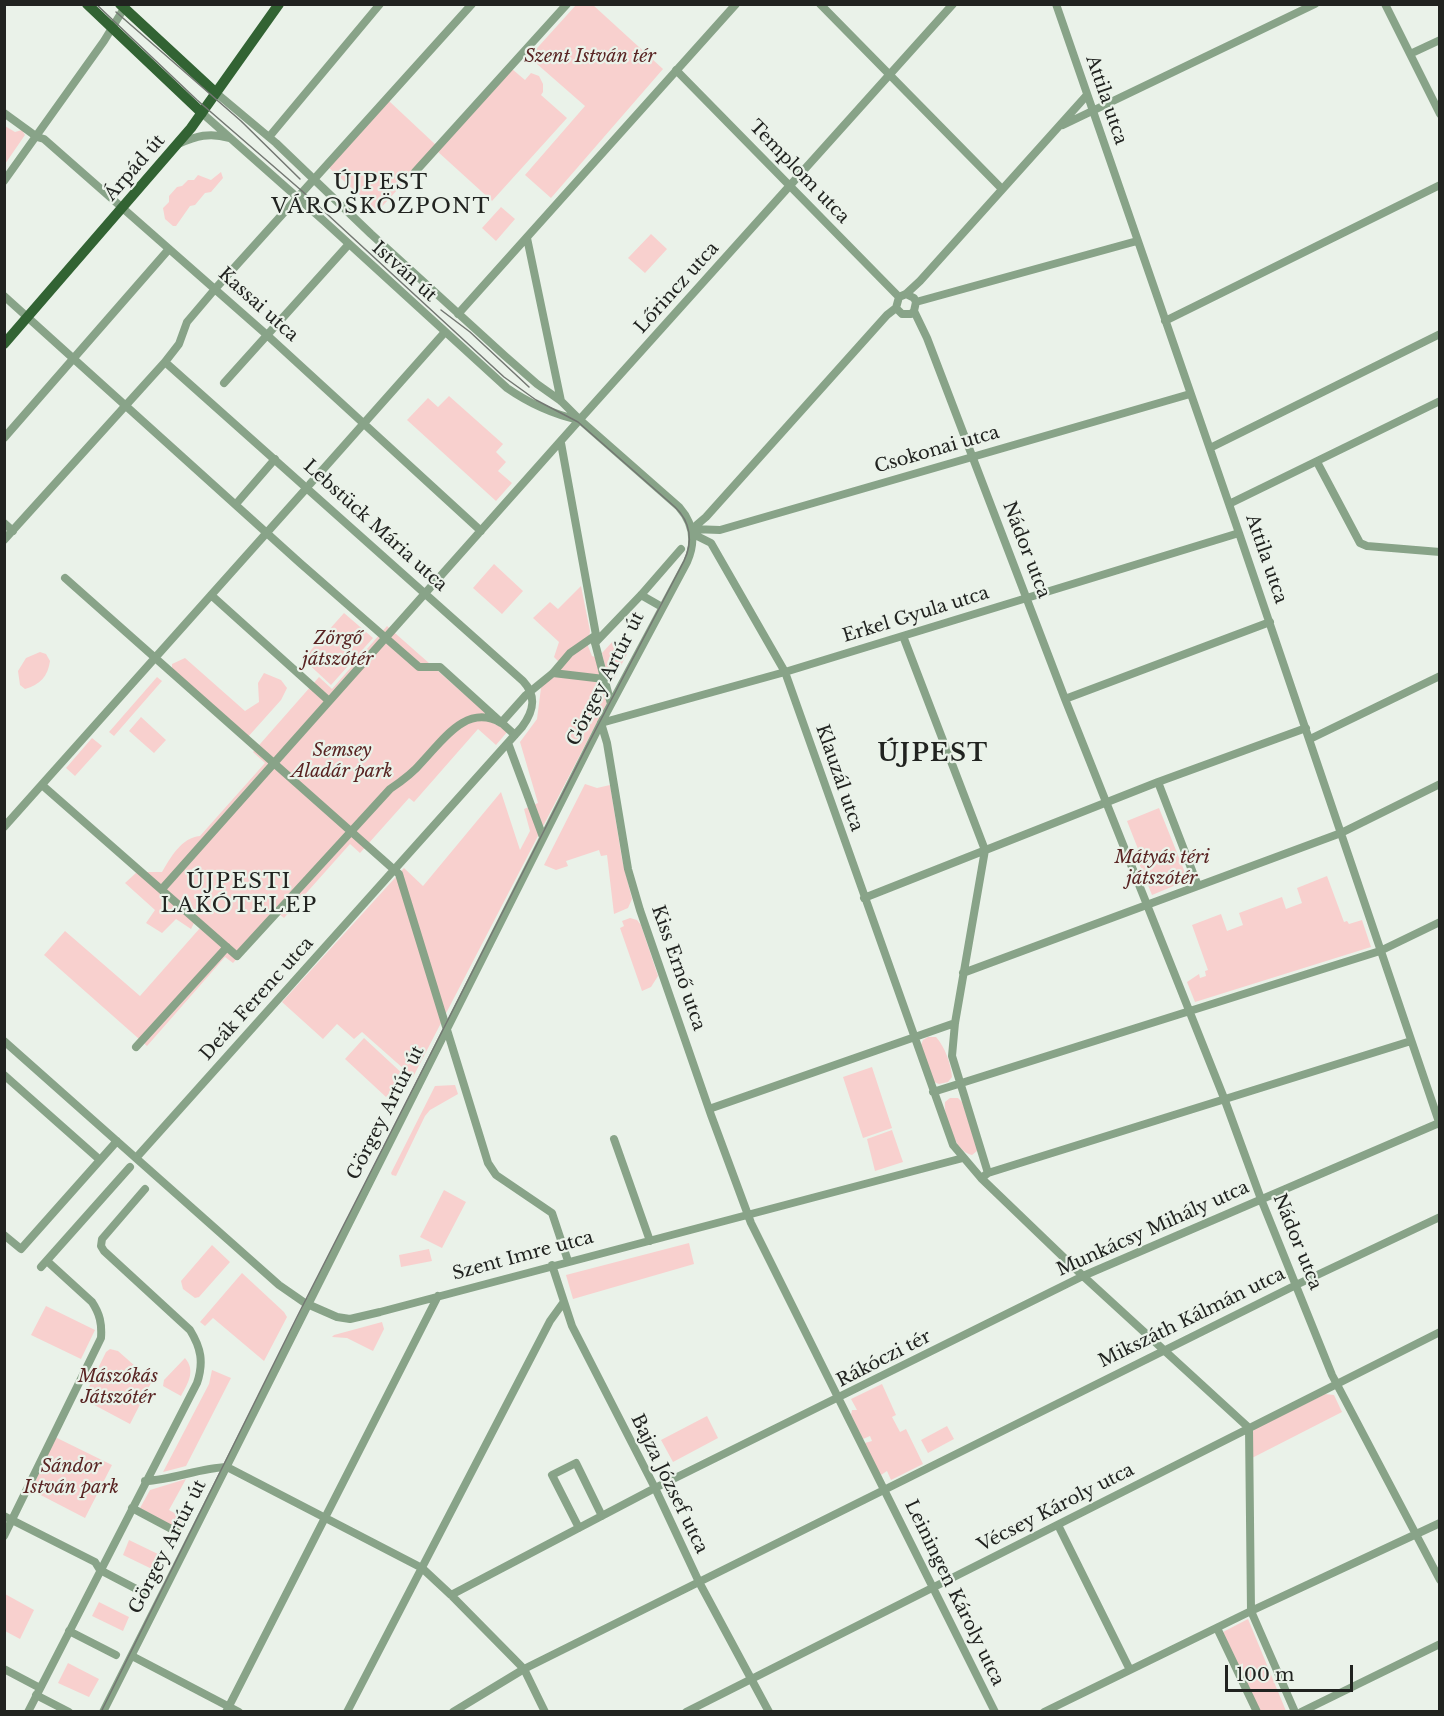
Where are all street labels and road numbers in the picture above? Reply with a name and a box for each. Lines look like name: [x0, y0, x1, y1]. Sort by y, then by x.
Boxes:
street label: Attila utca: [1081, 53, 1131, 147]
street label: Templom utca: [744, 116, 854, 228]
street label: Árpád út: [100, 130, 170, 206]
street label: István út: [367, 237, 441, 307]
street label: Lőrincz utca: [630, 238, 724, 338]
street label: Kassai utca: [214, 263, 302, 347]
street label: Csokonai utca: [872, 422, 1002, 478]
street label: Lebstück Mária utca: [299, 456, 451, 596]
street label: Nádor utca: [998, 499, 1054, 601]
street label: Attila utca: [1241, 512, 1291, 606]
street label: Erkel Gyula utca: [840, 582, 992, 648]
street label: Görgey Artúr út: [563, 608, 649, 750]
street label: Klauzál utca: [811, 722, 867, 834]
street label: Kiss Ernő utca: [646, 902, 710, 1034]
street label: Deák Ferenc utca: [196, 933, 318, 1065]
street label: Görgey Artúr út: [343, 1042, 429, 1184]
street label: Munkácsy Mihály utca: [1054, 1177, 1252, 1281]
street label: Nádor utca: [1268, 1191, 1326, 1293]
street label: Szent Imre utca: [450, 1227, 596, 1285]
street label: Mikszáth Kálmán utca: [1095, 1263, 1289, 1373]
street label: Rákóczi tér: [833, 1326, 935, 1392]
street label: Bajza József utca: [626, 1411, 712, 1557]
street label: Vécsey Károly utca: [974, 1459, 1138, 1557]
street label: Görgey Artúr út: [125, 1476, 211, 1618]
street label: Leiningen Károly utca: [900, 1497, 1008, 1689]

